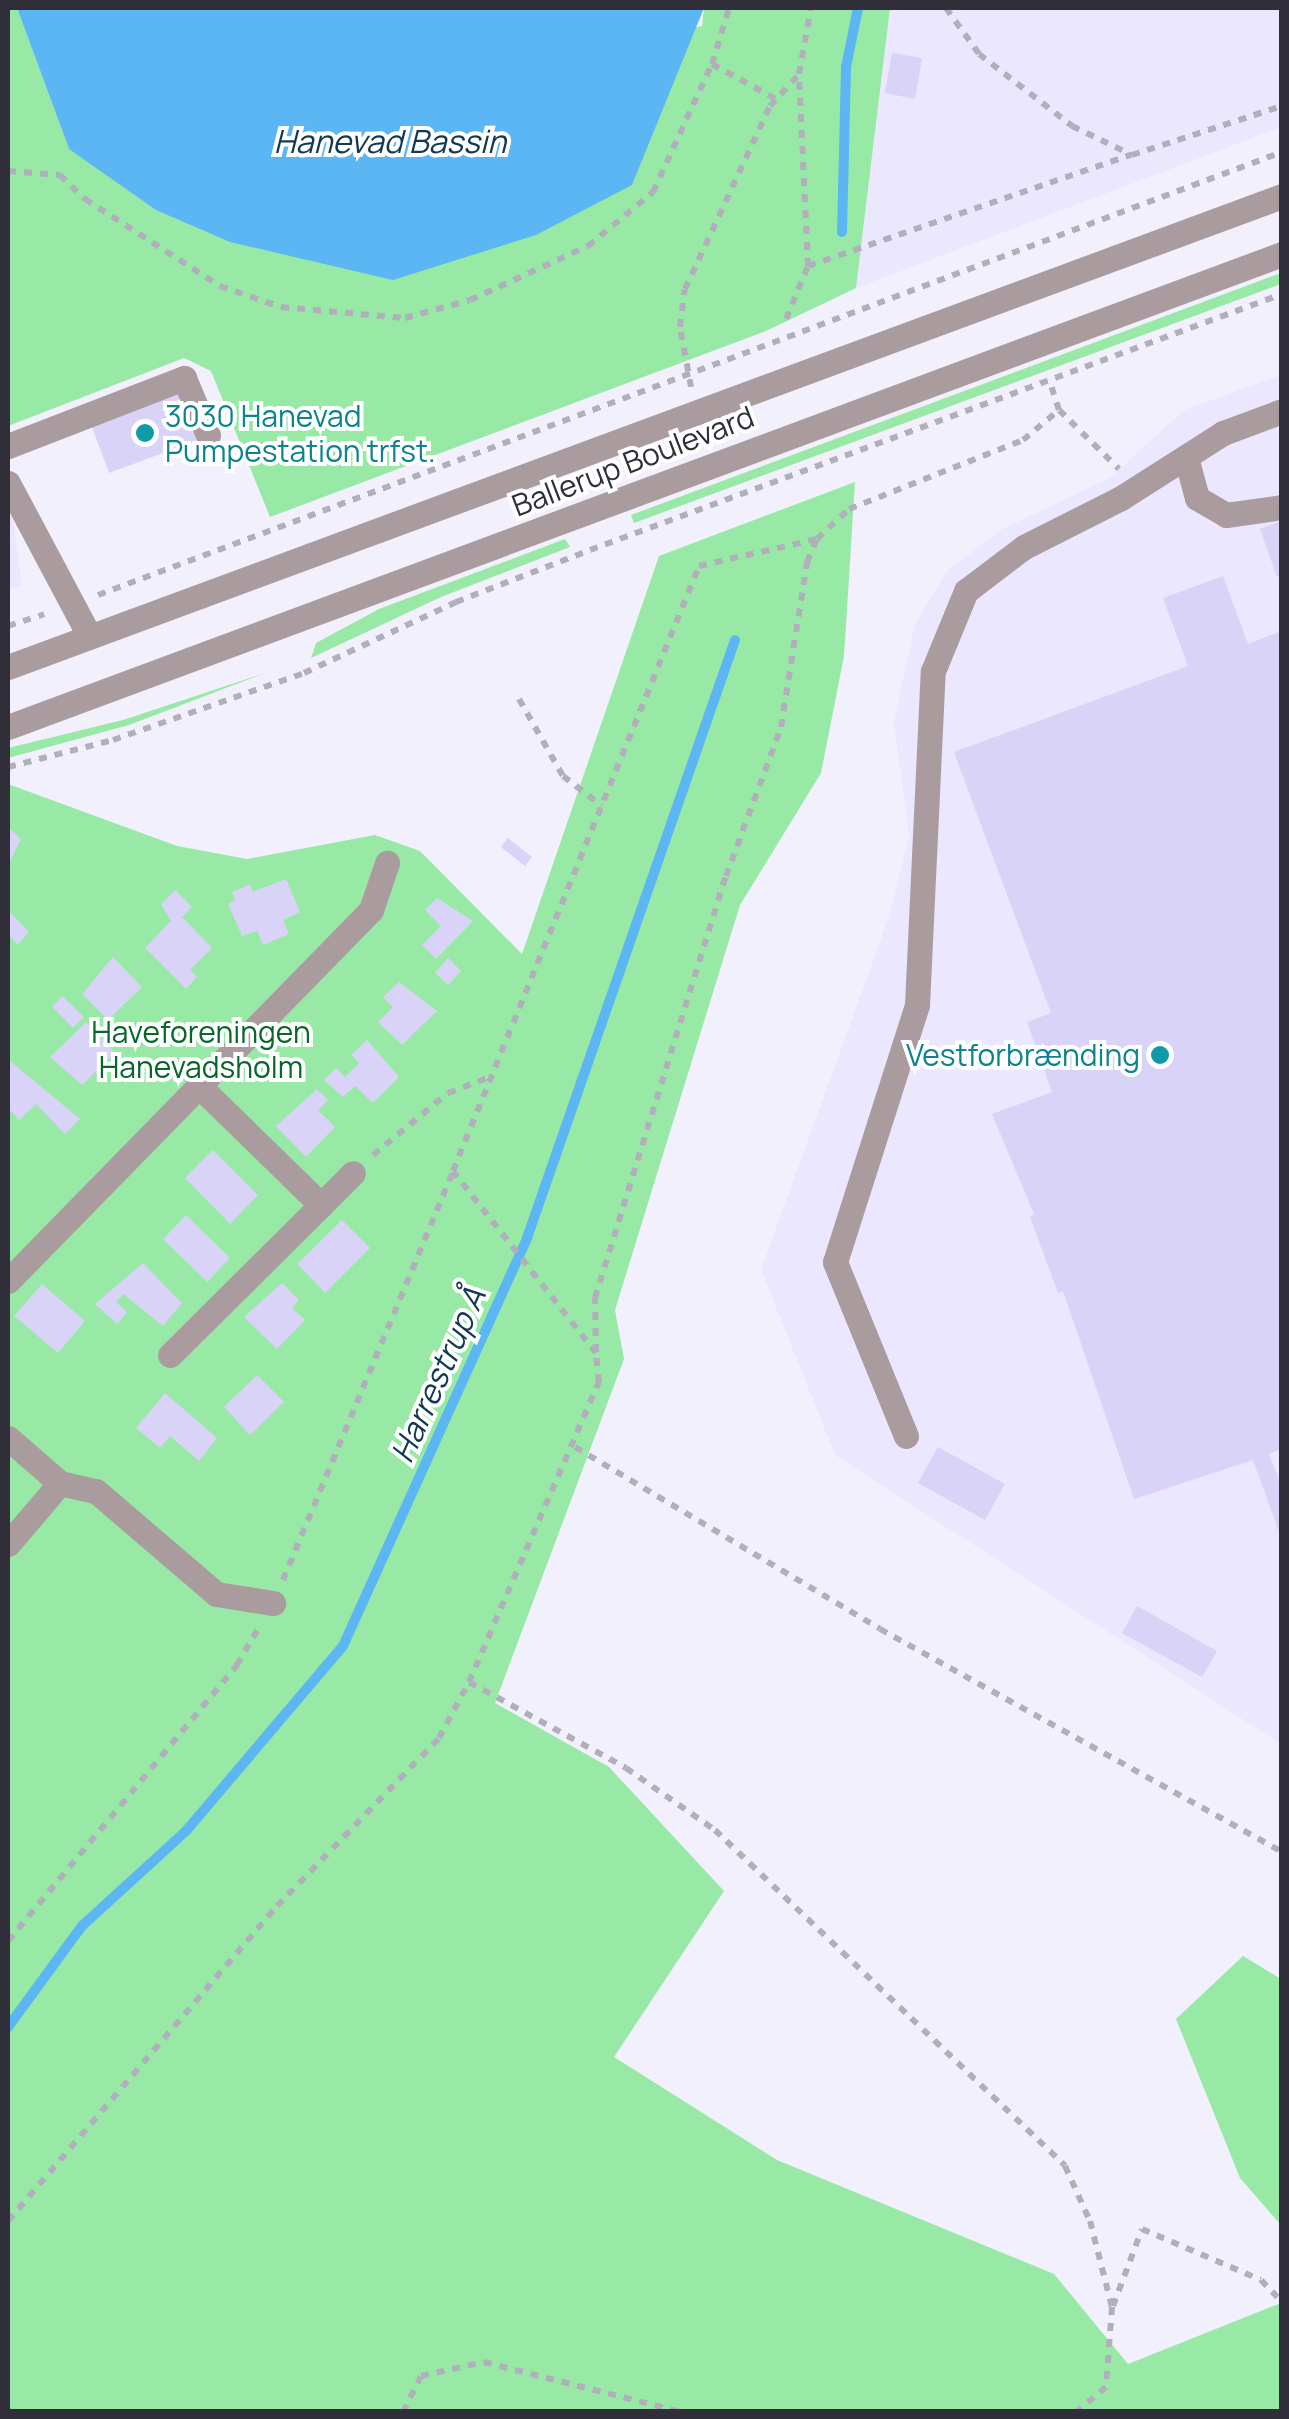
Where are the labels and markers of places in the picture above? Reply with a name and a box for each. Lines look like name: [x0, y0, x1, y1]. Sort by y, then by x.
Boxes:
place label: 3030 Hanevad Pumpestation trfst.: [165, 398, 436, 468]
marker: 3030 Hanevad Pumpestation trfst.: [134, 422, 156, 444]
place label: Vestforbrænding: [906, 1037, 1140, 1073]
marker: Vestforbrænding: [1149, 1044, 1171, 1066]

